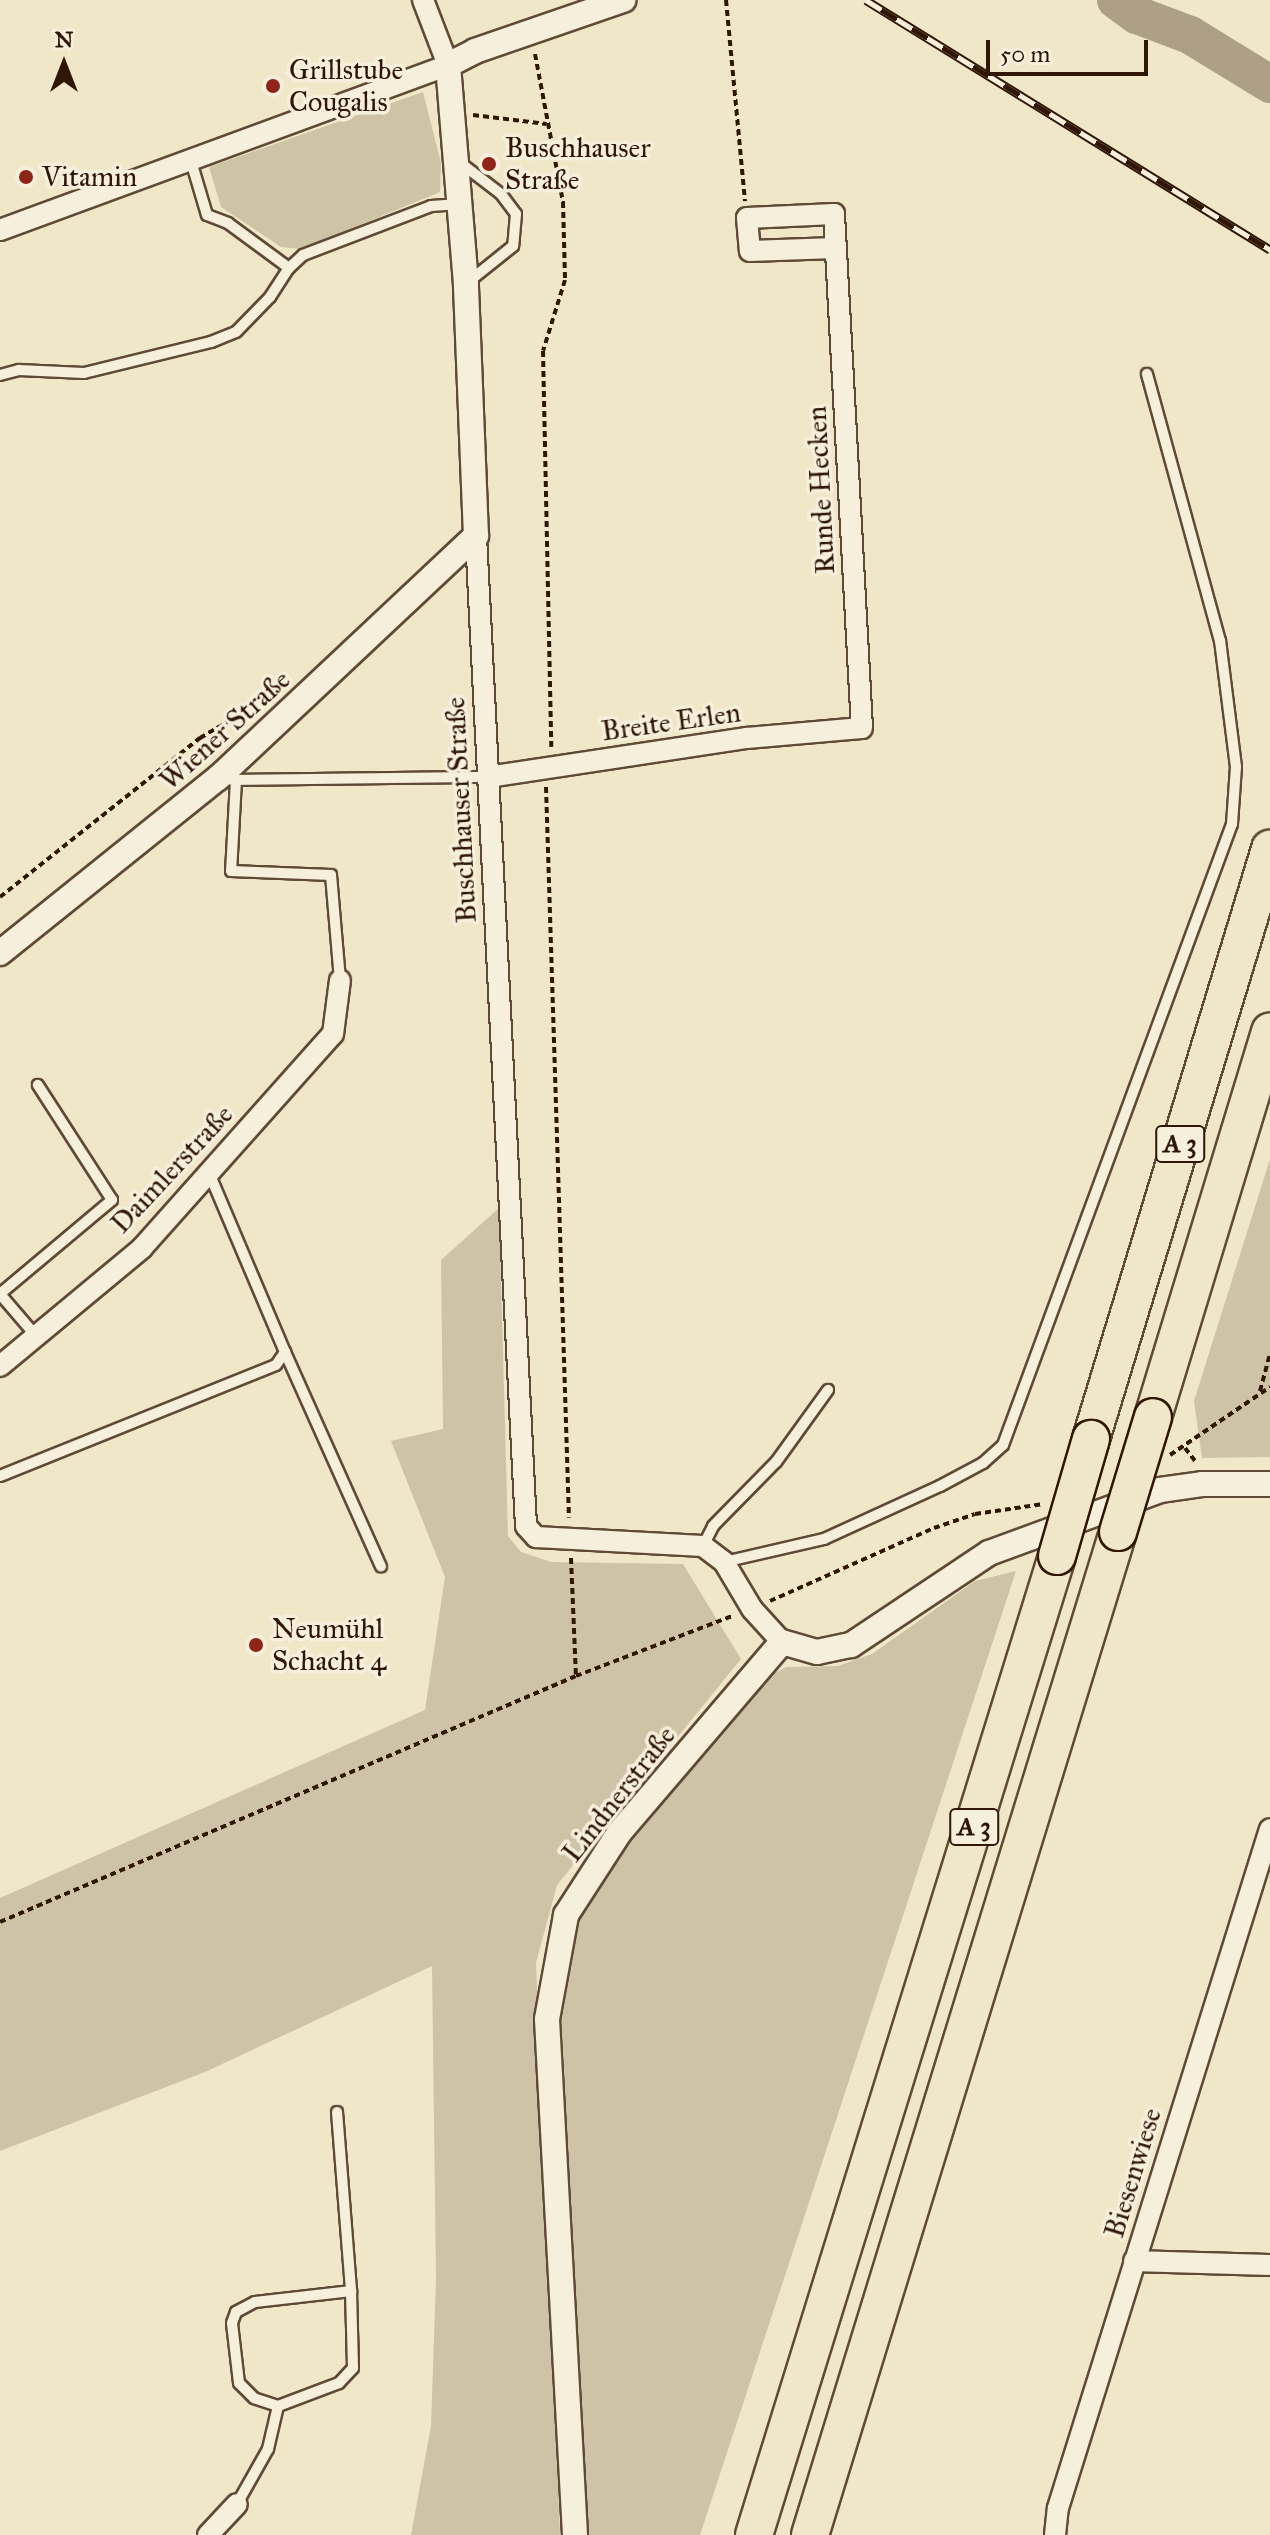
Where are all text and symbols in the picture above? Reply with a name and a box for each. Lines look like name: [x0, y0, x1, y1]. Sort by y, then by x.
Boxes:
north arrow: [24, 24, 104, 104]
scale bar: [990, 24, 1152, 74]
text: N: [55, 26, 73, 53]
text: 50 m: [1000, 39, 1050, 69]
place label: Grillstube Cougalis: [289, 53, 403, 119]
marker: Grillstube Cougalis: [264, 77, 282, 95]
place label: Buschhauser Straße: [505, 131, 651, 197]
marker: Buschhauser Straße: [480, 155, 498, 173]
place label: Vitamin: [42, 160, 137, 194]
marker: Vitamin: [17, 168, 35, 186]
street label: Runde Hecken: [800, 405, 842, 575]
street label: Wiener Straße: [153, 663, 297, 797]
street label: Buschhauser Straße: [438, 696, 484, 924]
street label: Breite Erlen: [599, 696, 743, 748]
street label: Daimlerstraße: [104, 1098, 240, 1240]
road number: A 3: [1154, 1122, 1206, 1166]
place label: Neumühl Schacht 4: [272, 1612, 386, 1678]
marker: Neumühl Schacht 4: [247, 1636, 265, 1654]
street label: Lindnerstraße: [555, 1719, 683, 1869]
road number: A 3: [948, 1805, 1000, 1849]
street label: Biesenwiese: [1097, 2104, 1169, 2242]

